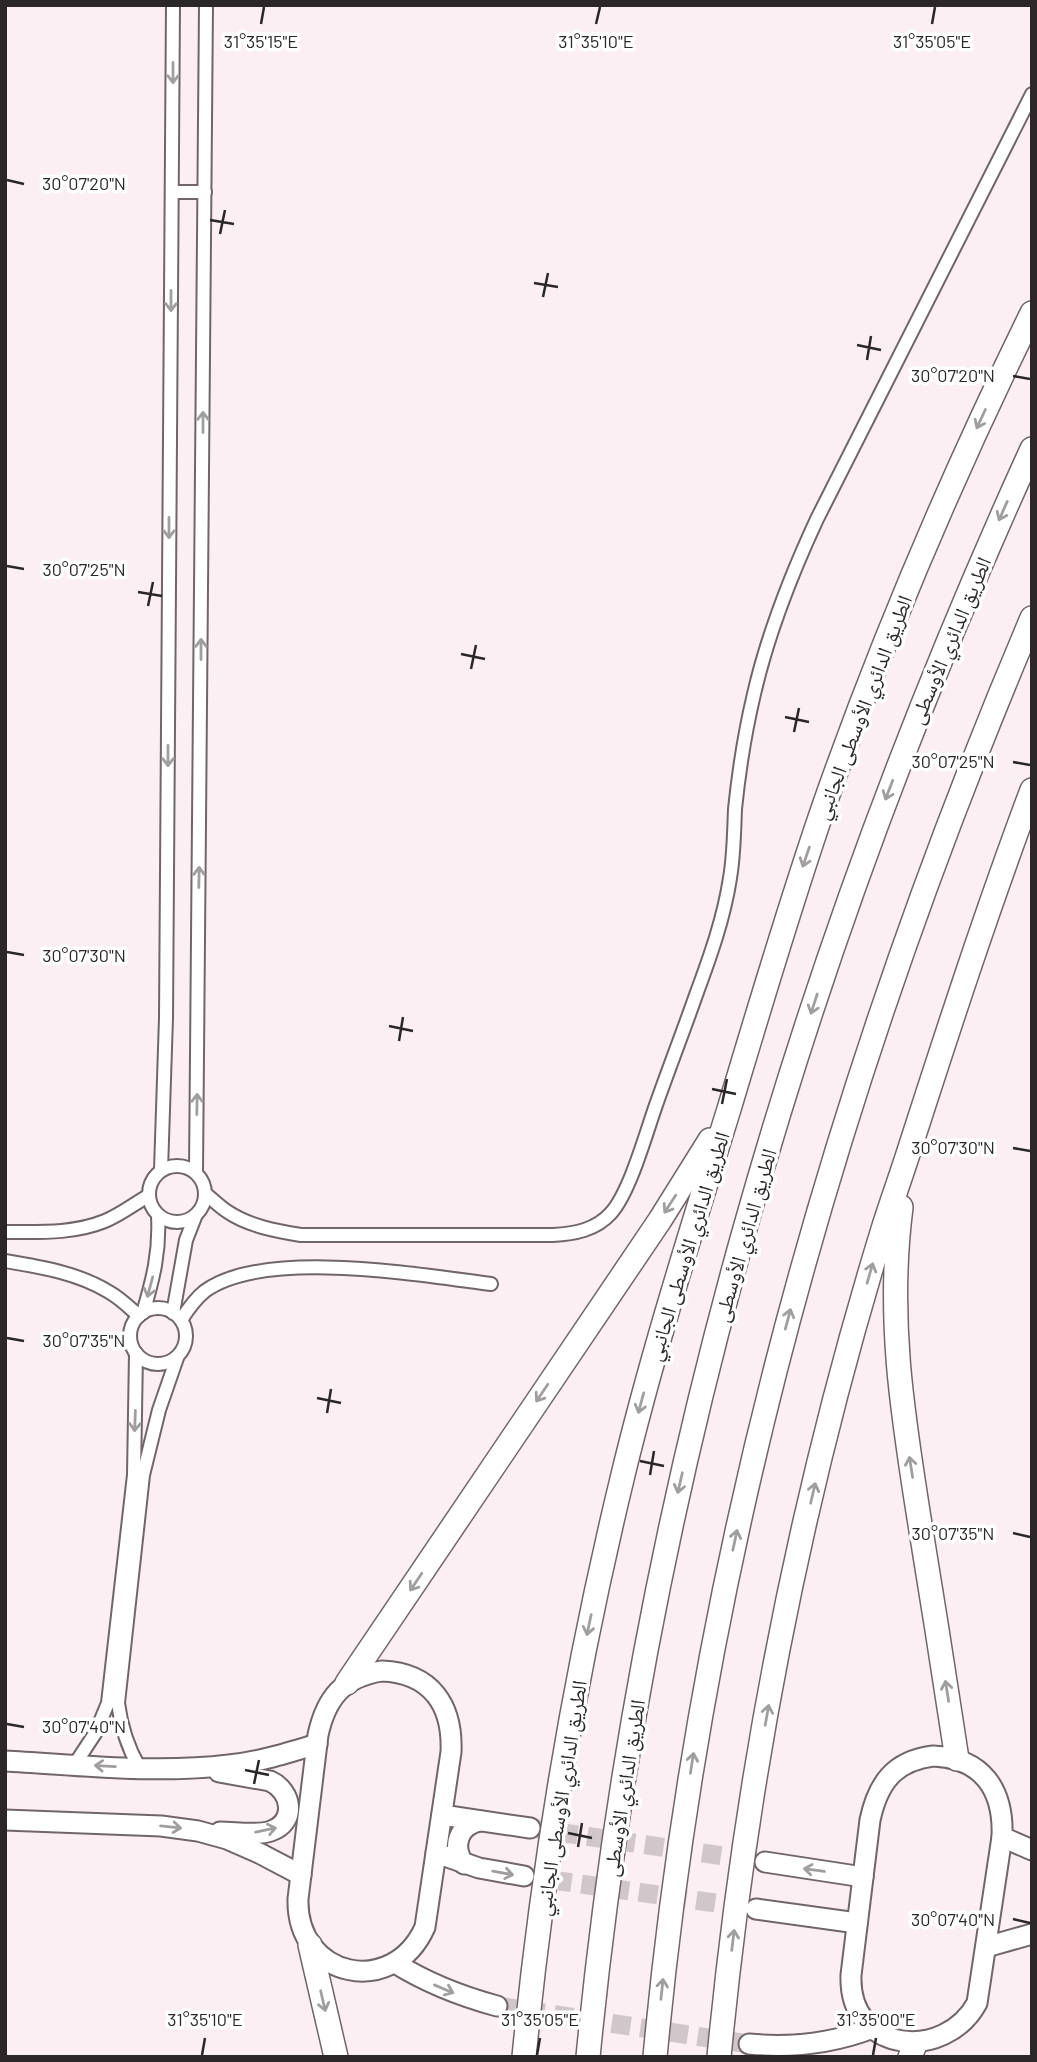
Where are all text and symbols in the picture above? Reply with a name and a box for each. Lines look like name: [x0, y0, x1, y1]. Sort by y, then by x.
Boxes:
text: 31°35'15"E: [224, 30, 298, 52]
text: 31°35'10"E: [558, 30, 634, 52]
text: 31°35'05"E: [893, 30, 971, 52]
one-way arrow: [166, 62, 180, 85]
text: 30°07'20"N: [42, 172, 126, 194]
one-way arrow: [164, 289, 178, 312]
text: 30°07'20"N: [911, 364, 995, 386]
one-way arrow: [974, 408, 987, 429]
one-way arrow: [196, 410, 210, 433]
one-way arrow: [996, 500, 1010, 521]
one-way arrow: [162, 517, 176, 540]
street label: الطريق الدائري الأوسطى: [903, 553, 1000, 729]
text: 30°07'25"N: [42, 558, 126, 580]
street label: الطريق الدائري الأوسطى الجانبي: [808, 591, 921, 825]
one-way arrow: [194, 638, 208, 661]
one-way arrow: [161, 744, 174, 767]
text: 30°07'25"N: [911, 750, 995, 772]
one-way arrow: [881, 778, 894, 800]
one-way arrow: [799, 846, 811, 868]
one-way arrow: [192, 865, 206, 888]
text: 30°07'30"N: [42, 944, 126, 966]
one-way arrow: [806, 993, 819, 1015]
one-way arrow: [190, 1093, 203, 1116]
street label: الطريق الدائري الأوسطى الجانبي: [640, 1128, 739, 1365]
text: 30°07'30"N: [911, 1136, 995, 1158]
street label: الطريق الدائري الأوسطى: [707, 1146, 786, 1326]
one-way arrow: [662, 1194, 676, 1214]
one-way arrow: [865, 1262, 878, 1284]
one-way arrow: [143, 1276, 156, 1298]
one-way arrow: [782, 1308, 795, 1331]
text: 30°07'35"N: [43, 1329, 125, 1351]
one-way arrow: [535, 1383, 550, 1402]
one-way arrow: [634, 1392, 647, 1414]
one-way arrow: [128, 1409, 141, 1432]
one-way arrow: [904, 1456, 917, 1479]
one-way arrow: [673, 1471, 686, 1494]
one-way arrow: [807, 1482, 820, 1505]
text: 30°07'35"N: [912, 1522, 994, 1544]
one-way arrow: [728, 1529, 742, 1552]
one-way arrow: [408, 1572, 423, 1591]
one-way arrow: [582, 1613, 596, 1636]
street label: الطريق الدائري الأوسطى الجانبي: [529, 1678, 596, 1918]
one-way arrow: [940, 1681, 953, 1703]
street label: الطريق الدائري الأوسطى: [597, 1698, 655, 1879]
one-way arrow: [761, 1704, 774, 1727]
text: 30°07'40"N: [42, 1715, 126, 1737]
one-way arrow: [686, 1753, 699, 1775]
one-way arrow: [94, 1759, 117, 1772]
one-way arrow: [160, 1821, 182, 1834]
one-way arrow: [254, 1823, 277, 1837]
one-way arrow: [803, 1863, 826, 1876]
one-way arrow: [491, 1867, 514, 1880]
text: 30°07'40"N: [911, 1908, 995, 1930]
one-way arrow: [726, 1929, 739, 1952]
one-way arrow: [655, 1978, 668, 2001]
one-way arrow: [433, 1983, 454, 1996]
one-way arrow: [316, 1989, 330, 2012]
text: 31°35'10"E: [167, 2008, 243, 2030]
text: 31°35'05"E: [501, 2008, 579, 2030]
text: 31°35'00"E: [836, 2008, 916, 2030]

